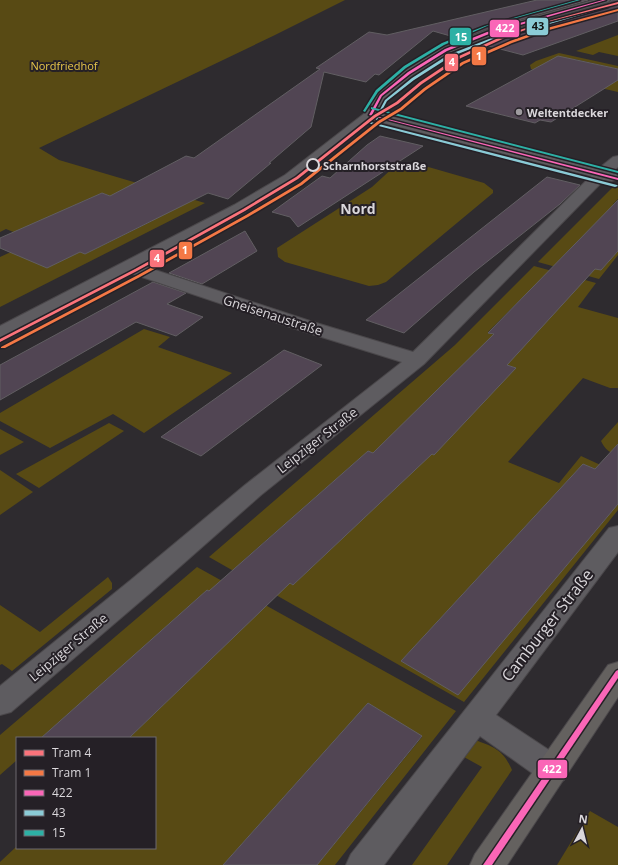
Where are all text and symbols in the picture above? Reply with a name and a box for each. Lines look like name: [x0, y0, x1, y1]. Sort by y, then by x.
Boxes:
line badge: 43: [526, 17, 549, 36]
text: 43: [532, 18, 544, 33]
line badge: 422: [489, 19, 520, 38]
text: 422: [496, 20, 514, 35]
line badge: 15: [449, 27, 472, 46]
text: 15: [455, 29, 467, 44]
line badge: 1: [471, 46, 487, 66]
text: 1: [476, 48, 482, 63]
line badge: 4: [444, 53, 459, 72]
text: 4: [449, 54, 456, 69]
park label: Nordfriedhof: [30, 58, 99, 73]
place label: Weltentdecker: [527, 105, 608, 120]
marker: Weltentdecker: [514, 107, 524, 117]
marker: Scharnhorststraße: [306, 158, 320, 172]
place label: Scharnhorststraße: [323, 158, 427, 173]
district label: Nord: [340, 199, 376, 218]
line badge: 1: [178, 241, 193, 260]
text: 1: [182, 242, 188, 257]
line badge: 4: [149, 249, 165, 268]
text: 4: [154, 250, 161, 265]
street label: Gneisenaustraße: [221, 290, 325, 340]
street label: Leipziger Straße: [273, 403, 361, 477]
street label: Camburger Straße: [496, 564, 598, 686]
street label: Leipziger Straße: [25, 609, 111, 685]
legend: [16, 737, 156, 849]
text: Tram 4: [52, 744, 91, 761]
line badge: 422: [537, 759, 568, 779]
text: 422: [543, 761, 561, 776]
text: Tram 1: [52, 764, 91, 781]
text: 422: [52, 784, 73, 801]
text: 43: [52, 804, 66, 821]
north arrow: [562, 809, 602, 849]
text: N: [578, 811, 589, 827]
text: 15: [52, 824, 66, 841]

